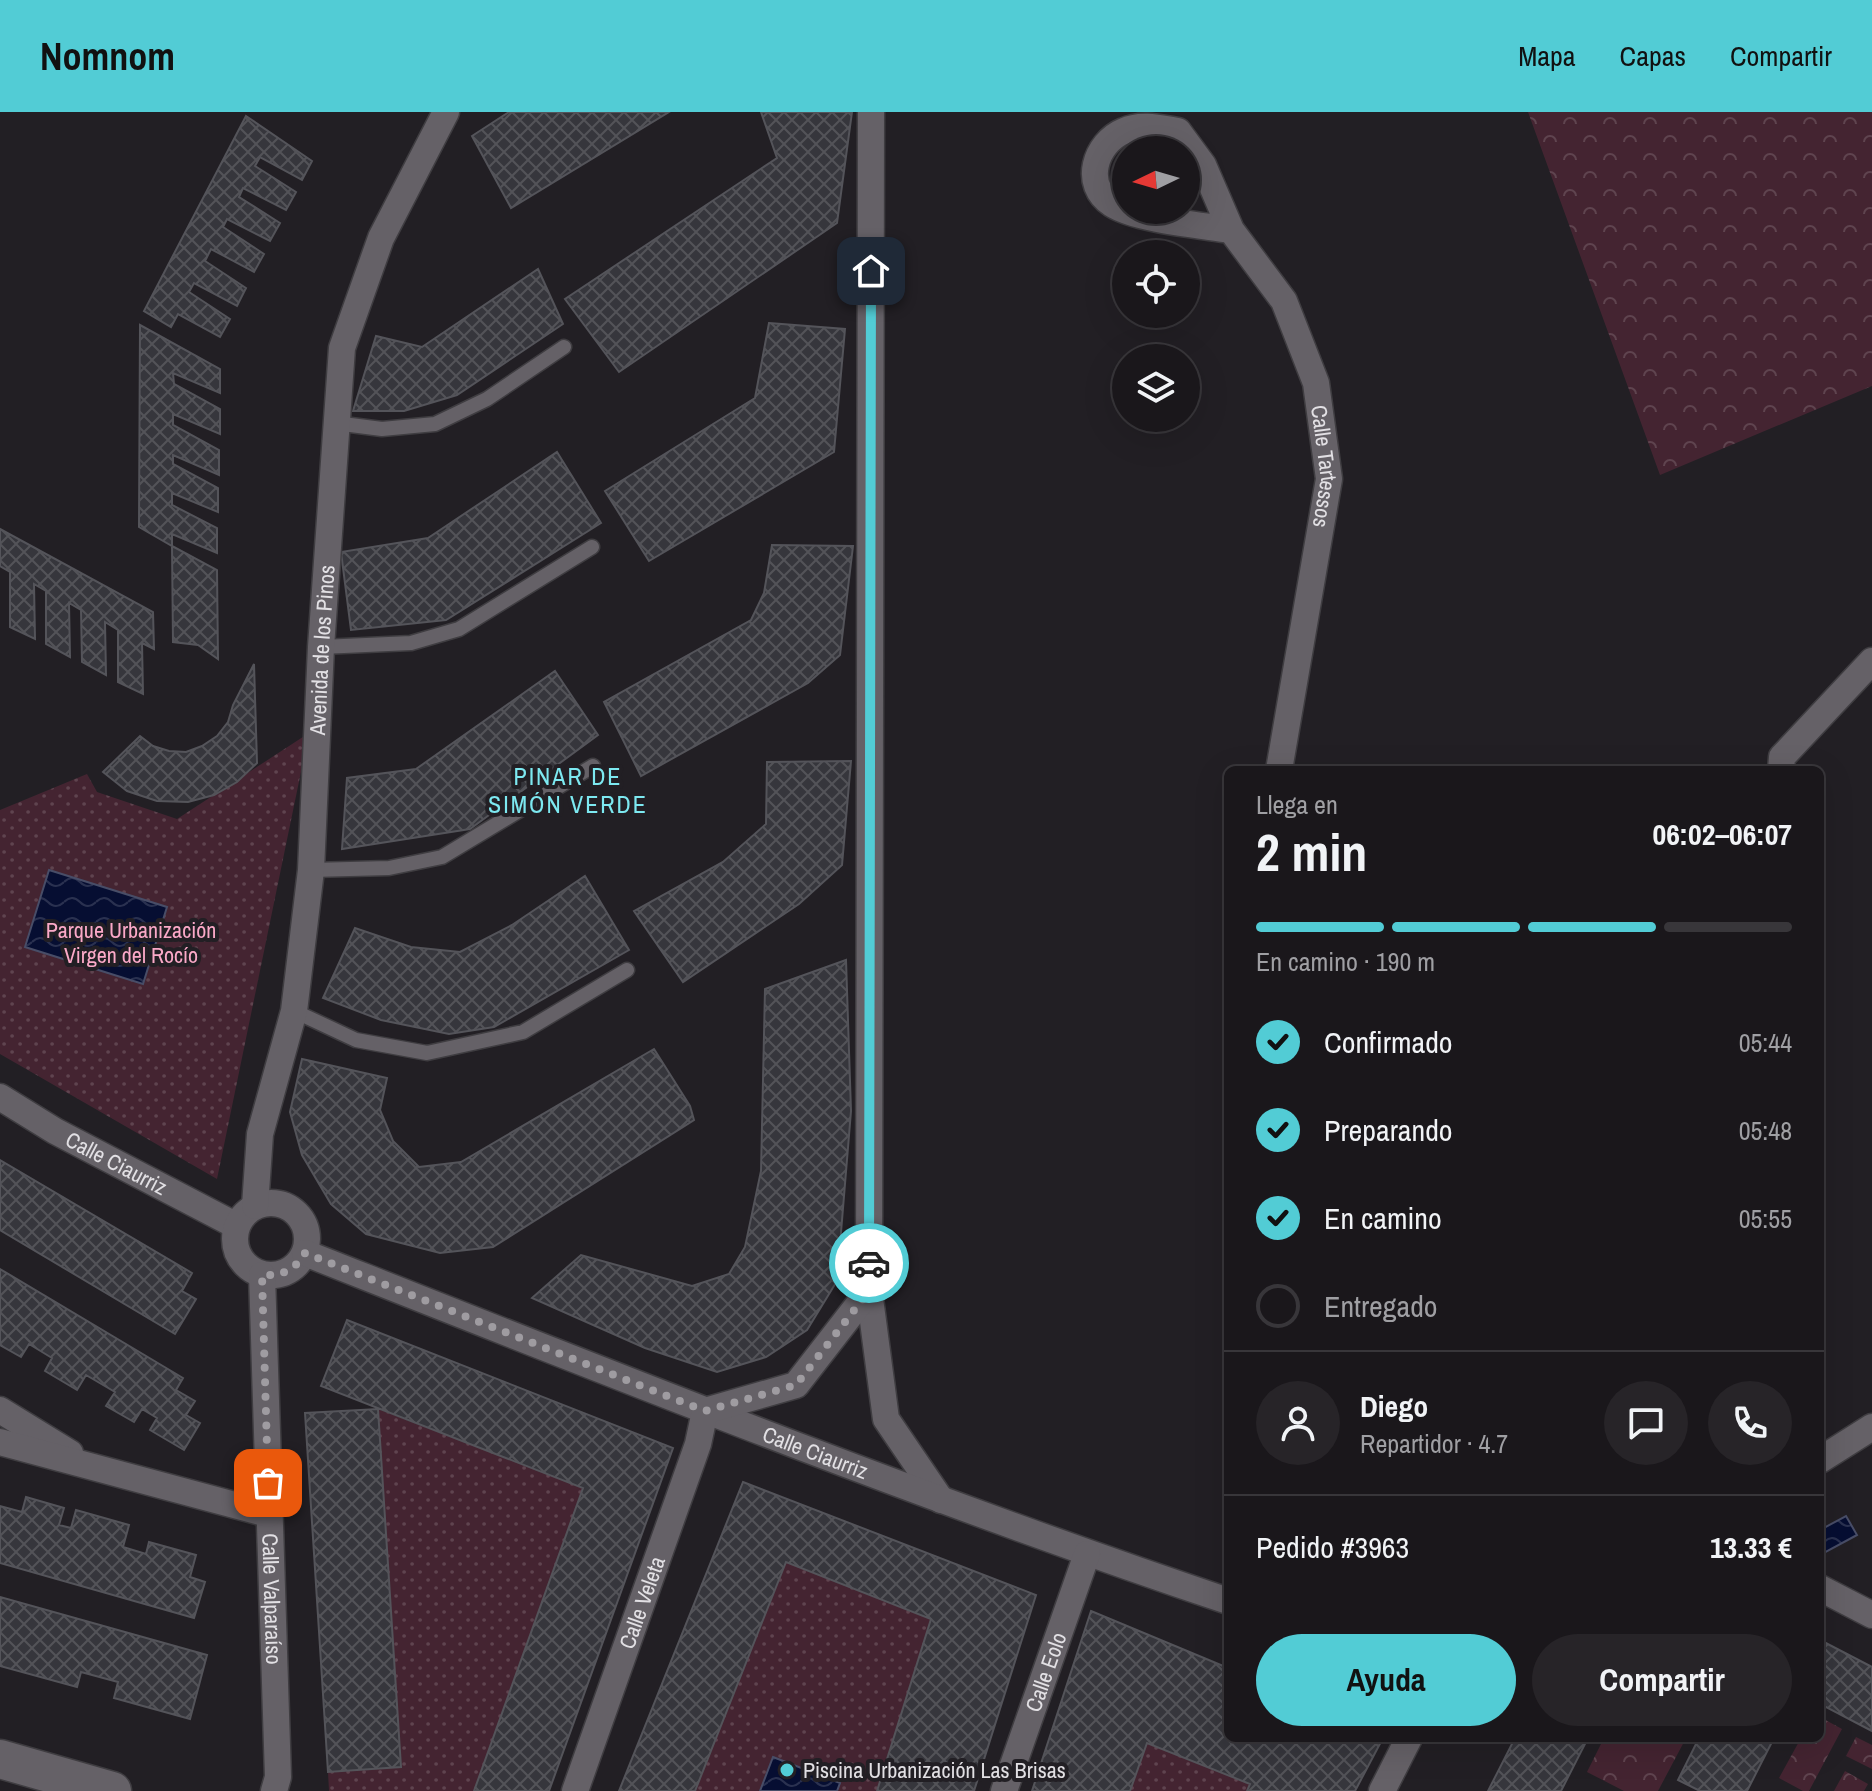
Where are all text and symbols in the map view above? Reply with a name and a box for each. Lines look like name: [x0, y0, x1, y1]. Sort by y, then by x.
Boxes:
text: Nomnom: [40, 31, 175, 82]
text: Mapa: [1518, 37, 1576, 75]
text: Capas: [1620, 37, 1686, 75]
text: Compartir: [1730, 37, 1832, 75]
north arrow: [1112, 136, 1200, 224]
map controls: [1112, 136, 1200, 432]
pin: [837, 237, 905, 305]
button: locate: [1112, 240, 1200, 328]
icon: home: [849, 249, 893, 293]
button: layers: [1112, 344, 1200, 432]
street label: Calle Tartessos: [1304, 403, 1344, 530]
street label: Avenida de los Pinos: [302, 564, 342, 737]
district label: PINAR DE SIMÓN VERDE: [488, 760, 648, 820]
text: Llega en: [1256, 787, 1338, 822]
text: 06:02–06:07: [1653, 814, 1792, 854]
text: 2 min: [1256, 817, 1367, 887]
park label: Parque Urbanización Virgen del Rocío: [46, 915, 216, 970]
text: En camino · 190 m: [1256, 944, 1435, 979]
icon: check: [1256, 1020, 1300, 1064]
text: Confirmado: [1324, 1022, 1453, 1062]
text: 05:44: [1739, 1025, 1792, 1060]
icon: check: [1256, 1108, 1300, 1152]
text: Preparando: [1324, 1110, 1453, 1150]
text: 05:48: [1739, 1113, 1792, 1148]
street label: Calle Ciaurriz: [61, 1124, 172, 1202]
icon: check: [1256, 1196, 1300, 1240]
text: En camino: [1324, 1198, 1442, 1238]
text: 05:55: [1739, 1201, 1792, 1236]
courier: [829, 1223, 909, 1303]
icon: car: [847, 1241, 891, 1285]
text: Entregado: [1324, 1286, 1438, 1326]
button: person: [1256, 1381, 1340, 1465]
button: chat: [1604, 1381, 1688, 1465]
button: phone: [1708, 1381, 1792, 1465]
text: Diego: [1360, 1386, 1428, 1426]
street label: Calle Ciaurriz: [758, 1419, 872, 1486]
text: Repartidor · 4.7: [1360, 1426, 1508, 1461]
pin: [234, 1449, 302, 1517]
icon: bag: [246, 1461, 290, 1505]
text: Pedido #3963: [1256, 1527, 1409, 1567]
text: 13.33 €: [1710, 1527, 1792, 1567]
street label: Calle Valparaíso: [255, 1533, 289, 1665]
street label: Calle Veleta: [612, 1552, 672, 1653]
street label: Calle Eolo: [1018, 1628, 1073, 1716]
button: Ayuda: [1256, 1634, 1516, 1726]
button: Compartir: [1532, 1634, 1792, 1726]
place label: Piscina Urbanización Las Brisas: [803, 1755, 1066, 1785]
marker: Piscina Urbanización Las Brisas: [778, 1761, 796, 1779]

